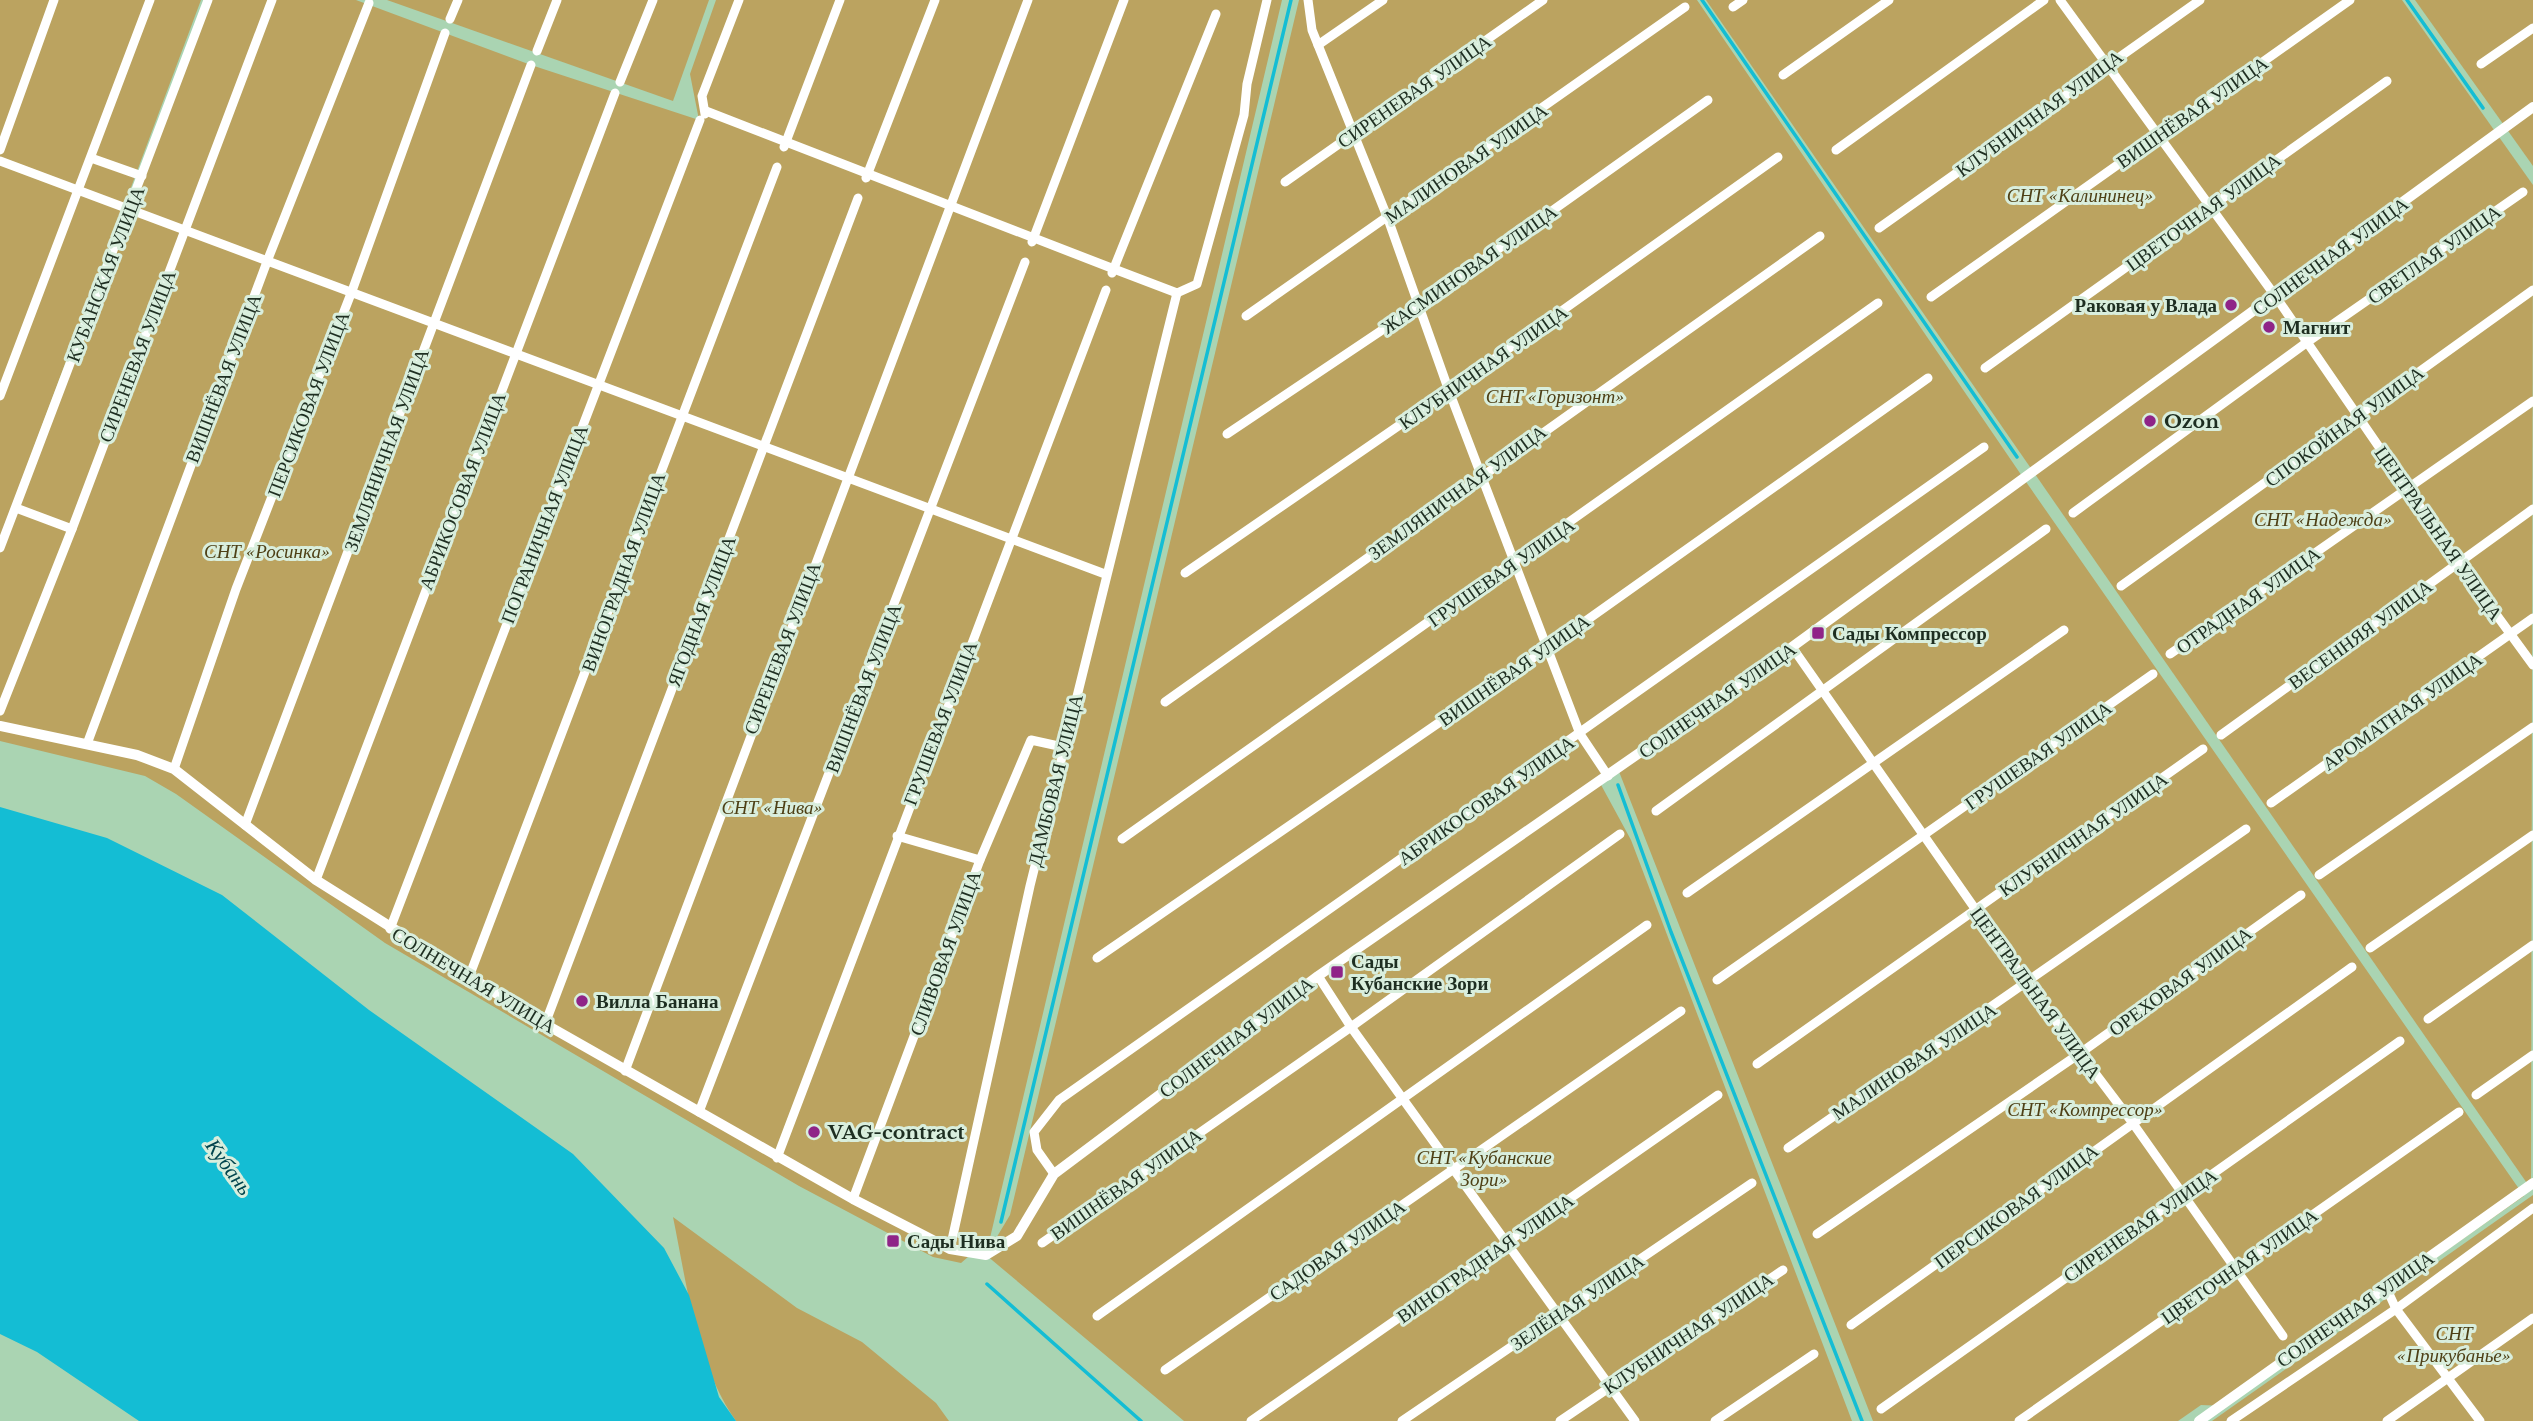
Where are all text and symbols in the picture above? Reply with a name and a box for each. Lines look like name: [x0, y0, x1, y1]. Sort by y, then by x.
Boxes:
street label: СИРЕНЕВАЯ УЛИЦА: [1333, 29, 1496, 153]
street label: КЛУБНИЧНАЯ УЛИЦА: [1951, 45, 2127, 182]
street label: ВИШНЁВАЯ УЛИЦА: [2112, 51, 2273, 173]
street label: МАЛИНОВАЯ УЛИЦА: [1380, 98, 1552, 228]
street label: ЦВЕТОЧНАЯ УЛИЦА: [2121, 148, 2285, 276]
street label: КУБАНСКАЯ УЛИЦА: [61, 183, 150, 365]
park label: СНТ «Калининец»: [2007, 184, 2153, 207]
street label: СОЛНЕЧНАЯ УЛИЦА: [2248, 192, 2413, 321]
street label: ЖАСМИНОВАЯ УЛИЦА: [1377, 200, 1562, 339]
street label: СВЕТЛАЯ УЛИЦА: [2363, 200, 2506, 309]
street label: СИРЕНЕВАЯ УЛИЦА: [94, 267, 181, 446]
street label: ВИШНЁВАЯ УЛИЦА: [181, 290, 266, 466]
place label: Раковая у Влада: [2075, 294, 2217, 317]
marker: Раковая у Влада: [2223, 297, 2239, 313]
street label: КЛУБНИЧНАЯ УЛИЦА: [1395, 300, 1572, 434]
street label: ПЕРСИКОВАЯ УЛИЦА: [262, 308, 355, 500]
place label: Магнит: [2283, 316, 2351, 339]
marker: Магнит: [2261, 319, 2277, 335]
street label: ЗЕМЛЯНИЧНАЯ УЛИЦА: [339, 345, 434, 555]
street label: СПОКОЙНАЯ УЛИЦА: [2260, 361, 2428, 492]
park label: СНТ «Горизонт»: [1486, 385, 1624, 408]
street label: АБРИКОСОВАЯ УЛИЦА: [414, 389, 511, 593]
place label: Ozon: [2164, 410, 2219, 433]
marker: Ozon: [2142, 413, 2158, 429]
street label: ЗЕМЛЯНИЧНАЯ УЛИЦА: [1364, 420, 1551, 565]
street label: ПОГРАНИЧНАЯ УЛИЦА: [496, 421, 593, 627]
street label: ЦЕНТРАЛЬНАЯ УЛИЦА: [2370, 442, 2508, 625]
street label: ВИНОГРАДНАЯ УЛИЦА: [577, 469, 670, 675]
park label: СНТ «Надежда»: [2254, 508, 2392, 531]
street label: ГРУШЕВАЯ УЛИЦА: [1423, 513, 1579, 632]
street label: ЯГОДНАЯ УЛИЦА: [662, 532, 741, 690]
park label: СНТ «Росинка»: [204, 540, 330, 563]
street label: ОТРАДНАЯ УЛИЦА: [2172, 542, 2325, 659]
street label: СИРЕНЕВАЯ УЛИЦА: [739, 559, 826, 738]
street label: ВЕСЕННЯЯ УЛИЦА: [2284, 574, 2437, 694]
street label: ВИШНЁВАЯ УЛИЦА: [821, 600, 906, 776]
street label: ВИШНЁВАЯ УЛИЦА: [1434, 609, 1595, 731]
place label: Сады Компрессор: [1832, 622, 1987, 645]
marker: Сады Компрессор: [1810, 625, 1826, 641]
street label: СОЛНЕЧНАЯ УЛИЦА: [1634, 637, 1801, 763]
street label: ГРУШЕВАЯ УЛИЦА: [899, 638, 982, 809]
street label: АРОМАТНАЯ УЛИЦА: [2318, 647, 2487, 775]
street label: ДАМБОВАЯ УЛИЦА: [1023, 691, 1088, 869]
street label: ГРУШЕВАЯ УЛИЦА: [1960, 696, 2116, 815]
street label: АБРИКОСОВАЯ УЛИЦА: [1394, 731, 1579, 870]
street label: КЛУБНИЧНАЯ УЛИЦА: [1995, 767, 2172, 901]
park label: СНТ «Нива»: [721, 796, 823, 819]
street label: СЛИВОВАЯ УЛИЦА: [905, 867, 986, 1039]
street label: ЦЕНТРАЛЬНАЯ УЛИЦА: [1965, 903, 2106, 1084]
street label: СОЛНЕЧНАЯ УЛИЦА: [388, 922, 560, 1039]
street label: ОРЕХОВАЯ УЛИЦА: [2104, 922, 2256, 1041]
place label: Сады Кубанские Зори: [1351, 950, 1488, 995]
marker: Сады Кубанские Зори: [1329, 964, 1345, 980]
street label: СОЛНЕЧНАЯ УЛИЦА: [1155, 972, 1318, 1103]
place label: Вилла Банана: [596, 990, 719, 1013]
marker: Вилла Банана: [574, 993, 590, 1009]
street label: МАЛИНОВАЯ УЛИЦА: [1828, 998, 2001, 1125]
park label: СНТ «Компрессор»: [2007, 1098, 2163, 1121]
place label: VAG-contract: [827, 1121, 965, 1144]
street label: ВИШНЁВАЯ УЛИЦА: [1046, 1123, 1207, 1245]
marker: VAG-contract: [806, 1124, 822, 1140]
water label: Кубань: [199, 1133, 258, 1200]
street label: ПЕРСИКОВАЯ УЛИЦА: [1930, 1139, 2103, 1274]
park label: СНТ «Кубанские Зори»: [1416, 1146, 1552, 1191]
street label: СИРЕНЕВАЯ УЛИЦА: [2059, 1163, 2222, 1287]
street label: ВИНОГРАДНАЯ УЛИЦА: [1392, 1188, 1578, 1328]
street label: САДОВАЯ УЛИЦА: [1265, 1195, 1410, 1306]
street label: ЦВЕТОЧНАЯ УЛИЦА: [2157, 1204, 2322, 1329]
place label: Сады Нива: [907, 1230, 1006, 1253]
marker: Сады Нива: [885, 1233, 901, 1249]
street label: СОЛНЕЧНАЯ УЛИЦА: [2272, 1246, 2439, 1372]
street label: ЗЕЛЁНАЯ УЛИЦА: [1506, 1249, 1649, 1356]
street label: КЛУБНИЧНАЯ УЛИЦА: [1599, 1268, 1778, 1399]
park label: СНТ «Прикубанье»: [2397, 1322, 2511, 1367]

